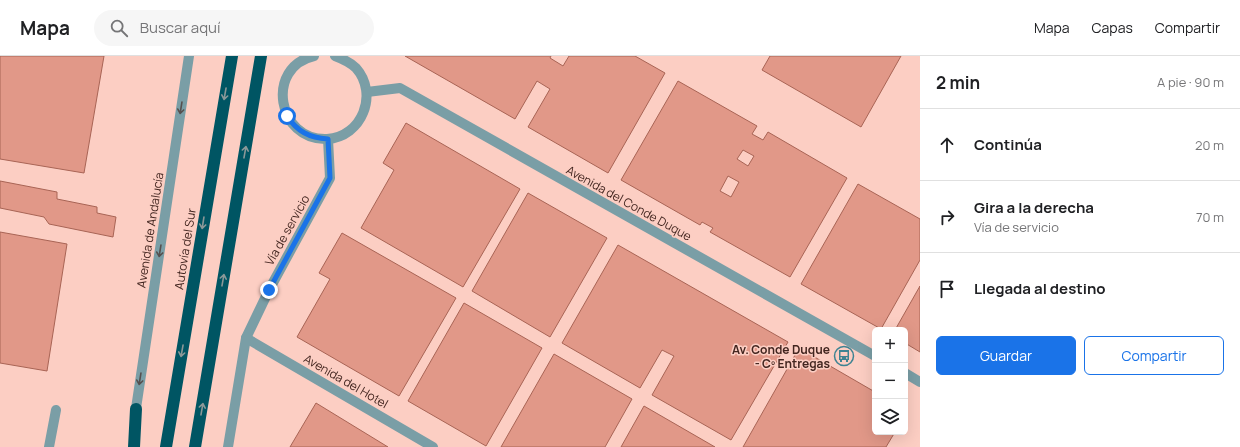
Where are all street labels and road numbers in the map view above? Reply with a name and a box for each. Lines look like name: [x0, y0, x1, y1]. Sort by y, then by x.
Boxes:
street label: Avenida del Conde Duque: [563, 161, 695, 245]
street label: Avenida de Andalucía: [132, 171, 168, 289]
street label: Vía de servicio: [261, 192, 313, 268]
street label: Autovía del Sur: [170, 206, 200, 291]
street label: Avenida del Hotel: [301, 350, 391, 412]

